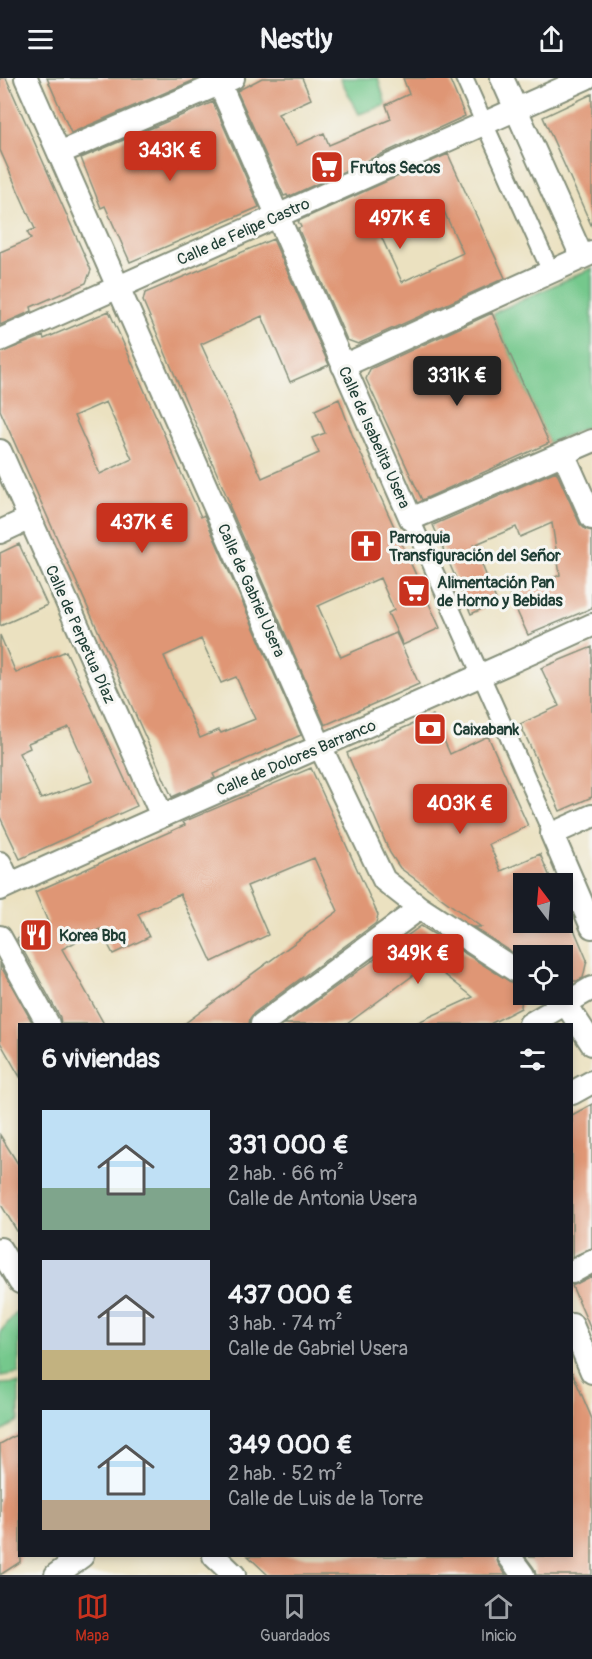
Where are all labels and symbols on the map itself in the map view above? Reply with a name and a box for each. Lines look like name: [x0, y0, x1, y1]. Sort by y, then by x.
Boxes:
pin: 343K €: [121, 131, 219, 182]
supermarket icon: Frutos Secos: [309, 149, 345, 185]
place label: Frutos Secos: [350, 158, 441, 178]
street label: Calle de Felipe Castro: [174, 194, 313, 270]
pin: 497K €: [351, 199, 449, 250]
pin: 331K €: [408, 356, 506, 407]
street label: Calle de Isabelita Usera: [334, 363, 414, 511]
pin: 437K €: [93, 503, 191, 554]
street label: Calle de Gabriel Usera: [213, 521, 290, 660]
church icon: Parroquia Transfiguración del Señor: [348, 528, 384, 564]
place label: Parroquia Transfiguración del Señor: [388, 528, 561, 566]
street label: Calle de Perpetua Díaz: [41, 562, 120, 707]
supermarket icon: Alimentación Pan de Horno y Bebidas: [396, 573, 432, 609]
place label: Alimentación Pan de Horno y Bebidas: [437, 573, 563, 611]
bank icon: Caixabank: [412, 711, 448, 747]
street label: Calle de Dolores Barranco: [214, 715, 379, 801]
place label: Caixabank: [453, 720, 519, 740]
pin: 403K €: [411, 784, 509, 835]
north arrow: [513, 873, 573, 933]
restaurant icon: Korea Bbq: [18, 917, 54, 953]
place label: Korea Bbq: [59, 926, 126, 946]
pin: 349K €: [369, 934, 467, 985]

